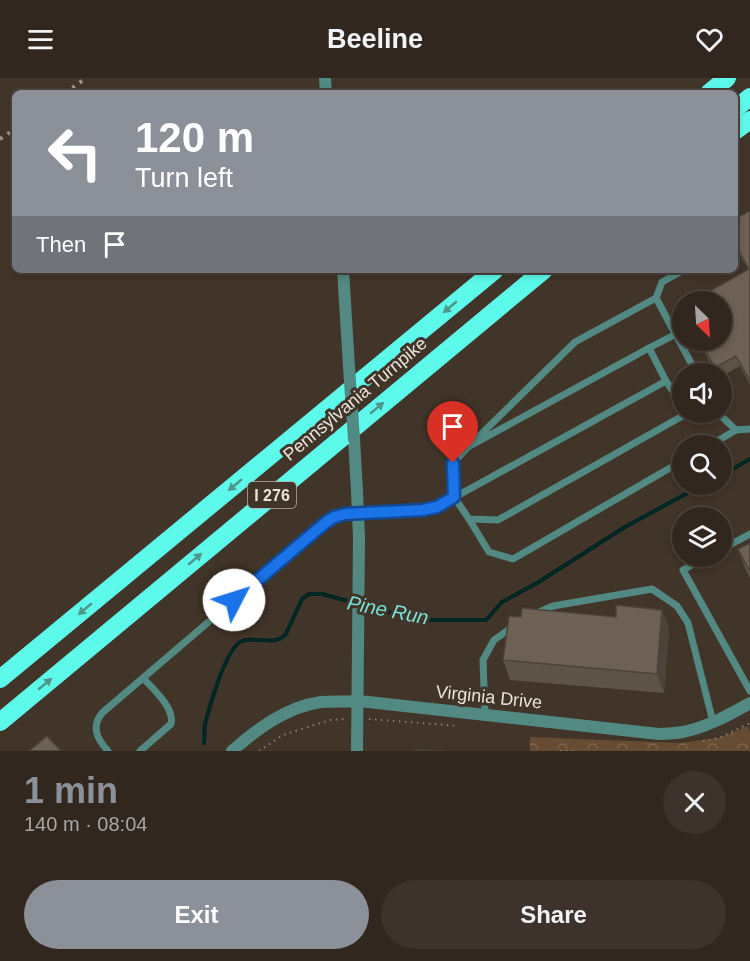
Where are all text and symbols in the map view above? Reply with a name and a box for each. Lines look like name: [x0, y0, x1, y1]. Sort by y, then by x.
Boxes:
icon: menu: [24, 23, 57, 56]
icon: heart: [693, 23, 726, 56]
text: Beeline: [327, 24, 423, 54]
icon: left: [36, 114, 114, 192]
text: 120 m: [135, 114, 254, 161]
text: Turn left: [135, 163, 233, 193]
icon: arrive: [98, 228, 131, 261]
text: Then: [36, 232, 86, 257]
north arrow: [672, 291, 732, 351]
map controls: [672, 291, 732, 567]
one-way arrow: [442, 301, 458, 314]
street label: Pennsylvania Turnpike: [279, 333, 431, 465]
button: sound: [672, 363, 732, 423]
pin: [427, 401, 478, 463]
one-way arrow: [369, 402, 384, 415]
icon: arrive: [436, 410, 469, 443]
button: search: [672, 435, 732, 495]
one-way arrow: [228, 478, 243, 491]
road number: I 276: [248, 482, 296, 508]
button: layers: [672, 507, 732, 567]
one-way arrow: [187, 553, 203, 566]
position arrow: [202, 568, 266, 632]
water label: Pine Run: [346, 591, 430, 629]
one-way arrow: [77, 603, 93, 616]
one-way arrow: [37, 678, 53, 691]
street label: Virginia Drive: [435, 681, 543, 713]
text: 1 min: [24, 770, 118, 811]
button: close: [663, 771, 726, 834]
text: 140 m · 08:04: [24, 813, 147, 835]
button: Exit: [24, 880, 369, 949]
button: Share: [381, 880, 726, 949]

